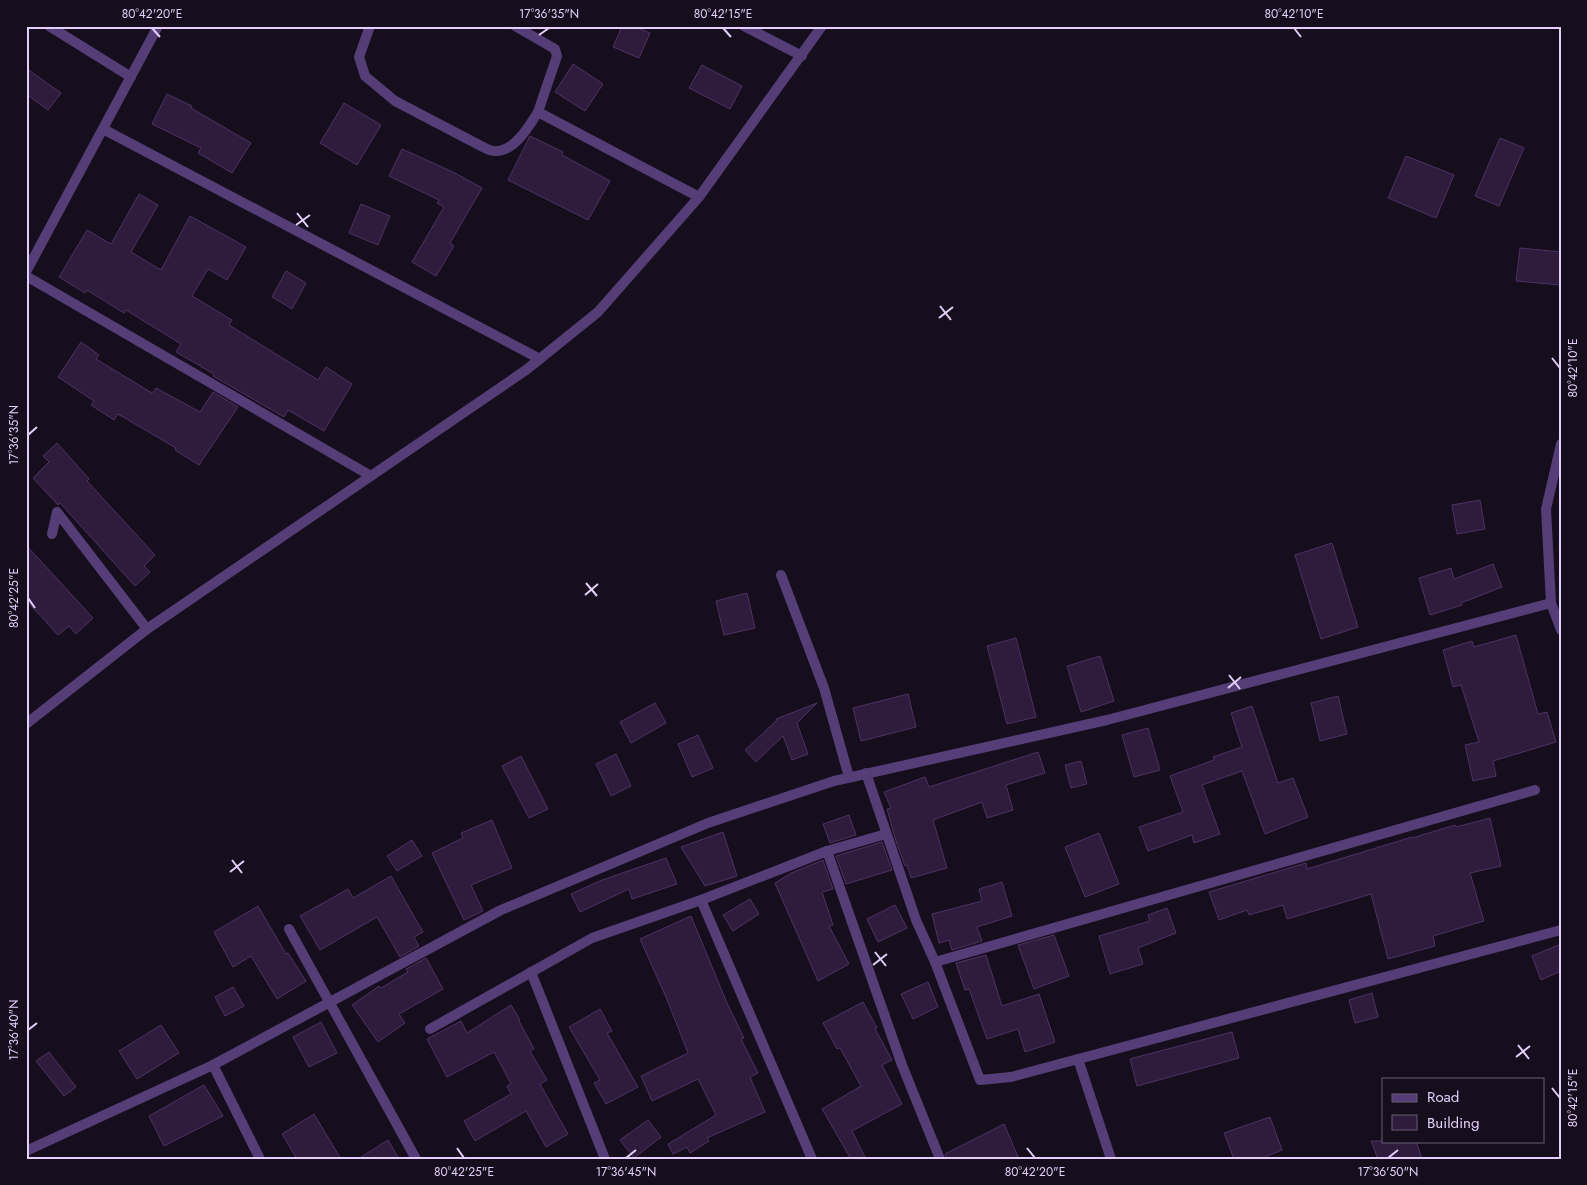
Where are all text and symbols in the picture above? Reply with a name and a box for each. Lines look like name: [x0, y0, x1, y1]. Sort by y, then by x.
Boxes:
text: 80°42'20"E: [122, 5, 182, 23]
text: 17°36'35"N: [519, 5, 579, 23]
text: 80°42'15"E: [694, 5, 752, 23]
text: 80°42'10"E: [1264, 5, 1324, 23]
text: 80°42'10"E: [1564, 338, 1582, 398]
text: 17°36'35"N: [5, 405, 23, 465]
text: 80°42'25"E: [5, 568, 23, 628]
text: 17°36'40"N: [5, 1000, 23, 1061]
text: 80°42'15"E: [1564, 1069, 1582, 1127]
legend: [1382, 1078, 1544, 1142]
text: Road: [1427, 1086, 1459, 1108]
text: Building: [1427, 1112, 1479, 1134]
text: 80°42'25"E: [434, 1163, 494, 1181]
text: 17°36'45"N: [596, 1163, 656, 1181]
text: 80°42'20"E: [1005, 1163, 1065, 1181]
text: 17°36'50"N: [1358, 1163, 1418, 1181]

